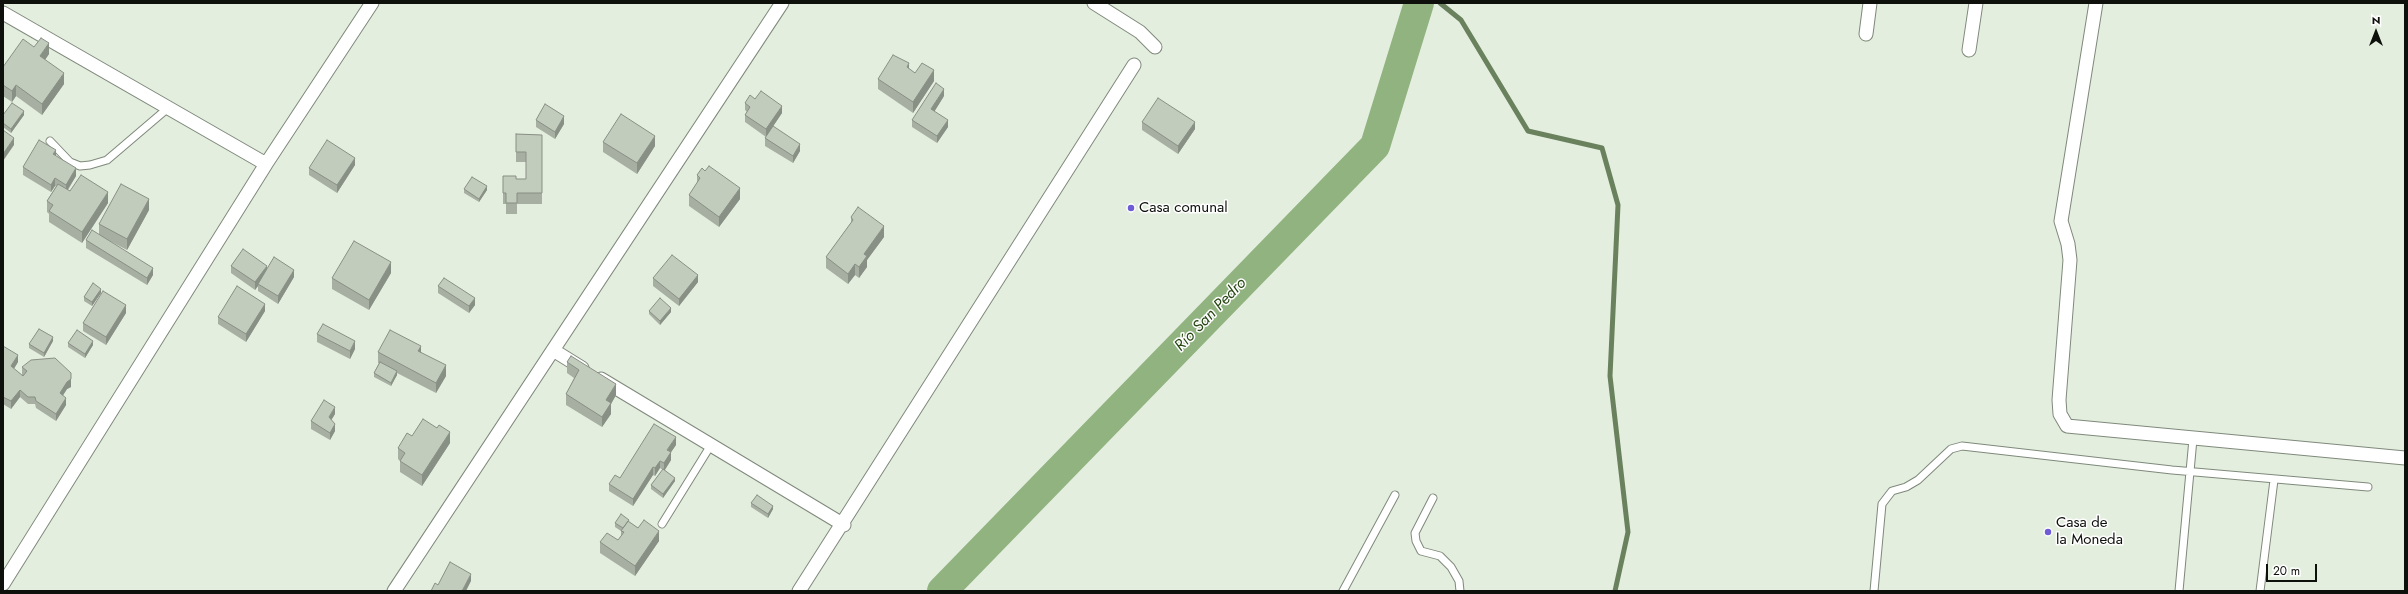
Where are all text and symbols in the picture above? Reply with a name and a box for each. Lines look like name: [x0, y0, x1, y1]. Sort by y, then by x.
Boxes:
north arrow: [2356, 12, 2396, 52]
text: N: [2372, 12, 2380, 28]
place label: Casa comunal: [1139, 199, 1228, 217]
marker: Casa comunal: [1126, 203, 1136, 213]
water label: Río San Pedro: [1171, 274, 1251, 356]
place label: Casa de la Moneda: [2056, 514, 2123, 549]
marker: Casa de la Moneda: [2043, 527, 2053, 537]
scale bar: [2268, 556, 2319, 582]
text: 20 m: [2273, 562, 2300, 580]

